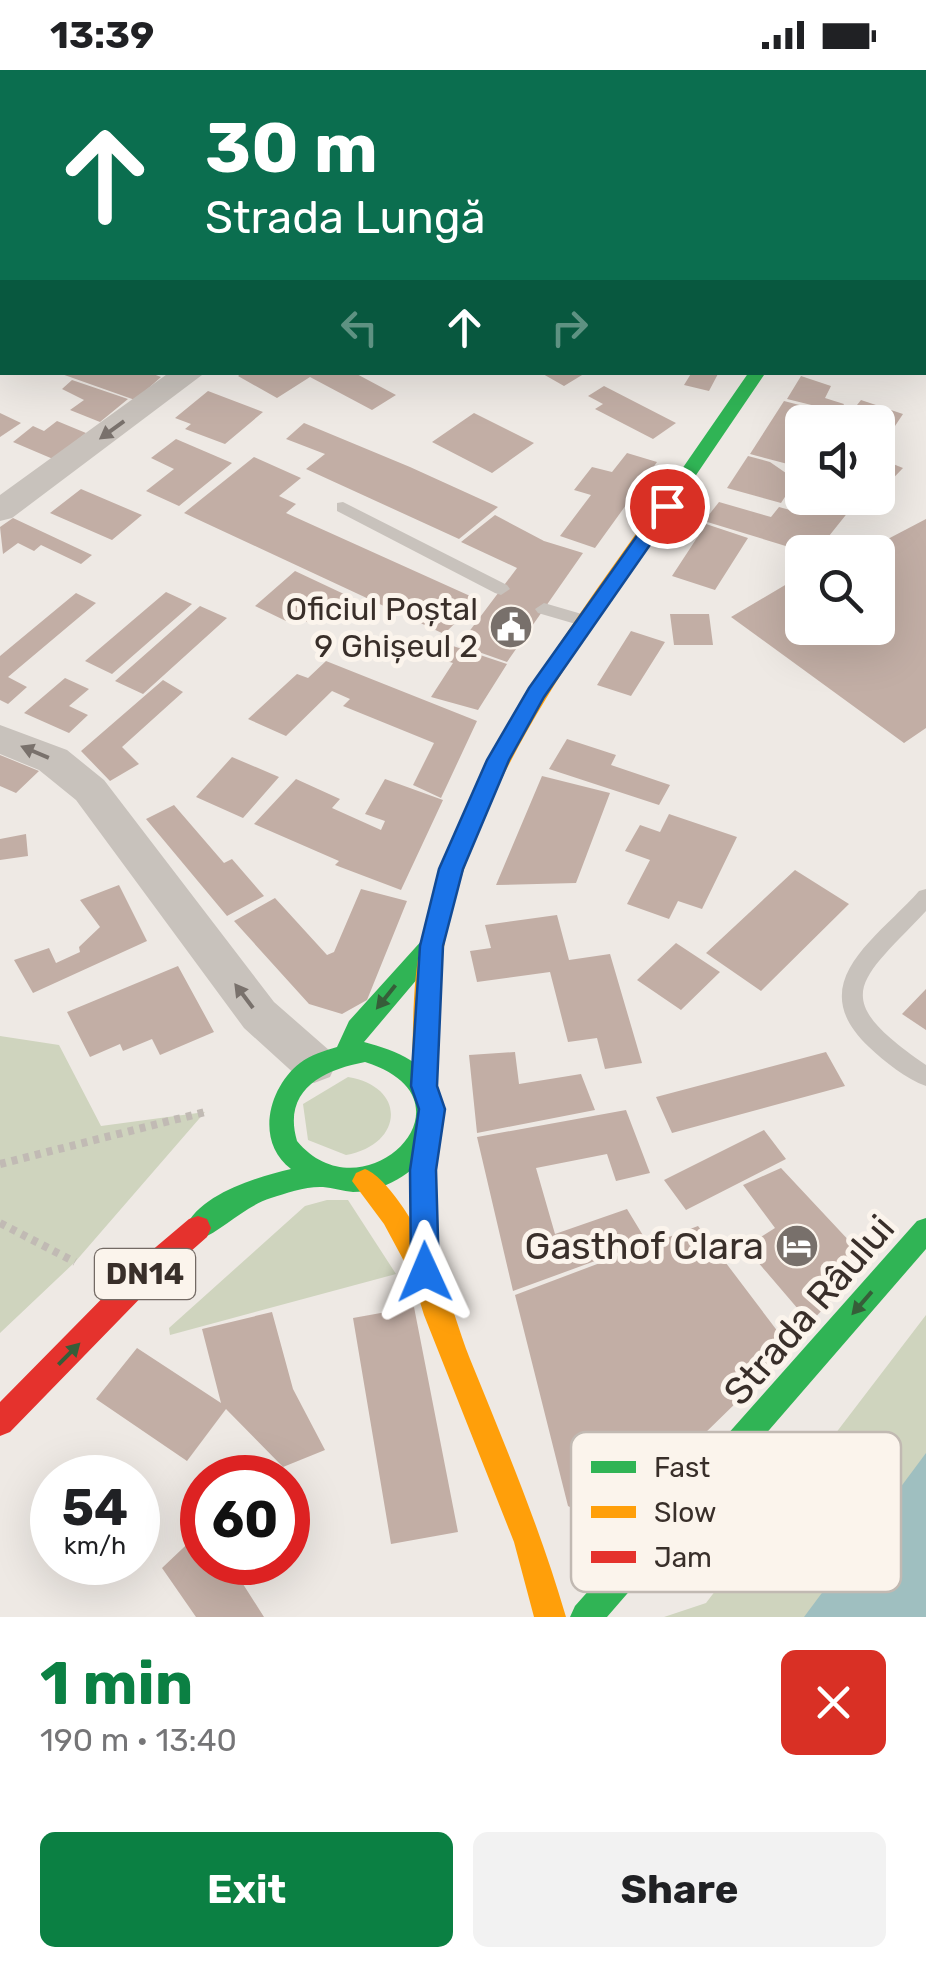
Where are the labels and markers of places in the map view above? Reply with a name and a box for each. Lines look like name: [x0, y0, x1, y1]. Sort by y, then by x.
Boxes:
pin: [625, 464, 710, 549]
place label: Oficiul Poștal 9 Ghișeul 2: [286, 590, 478, 665]
public building icon: Oficiul Poștal 9 Ghișeul 2: [488, 604, 534, 650]
place label: Gasthof Clara: [525, 1223, 764, 1269]
hotel icon: Gasthof Clara: [774, 1223, 820, 1269]

